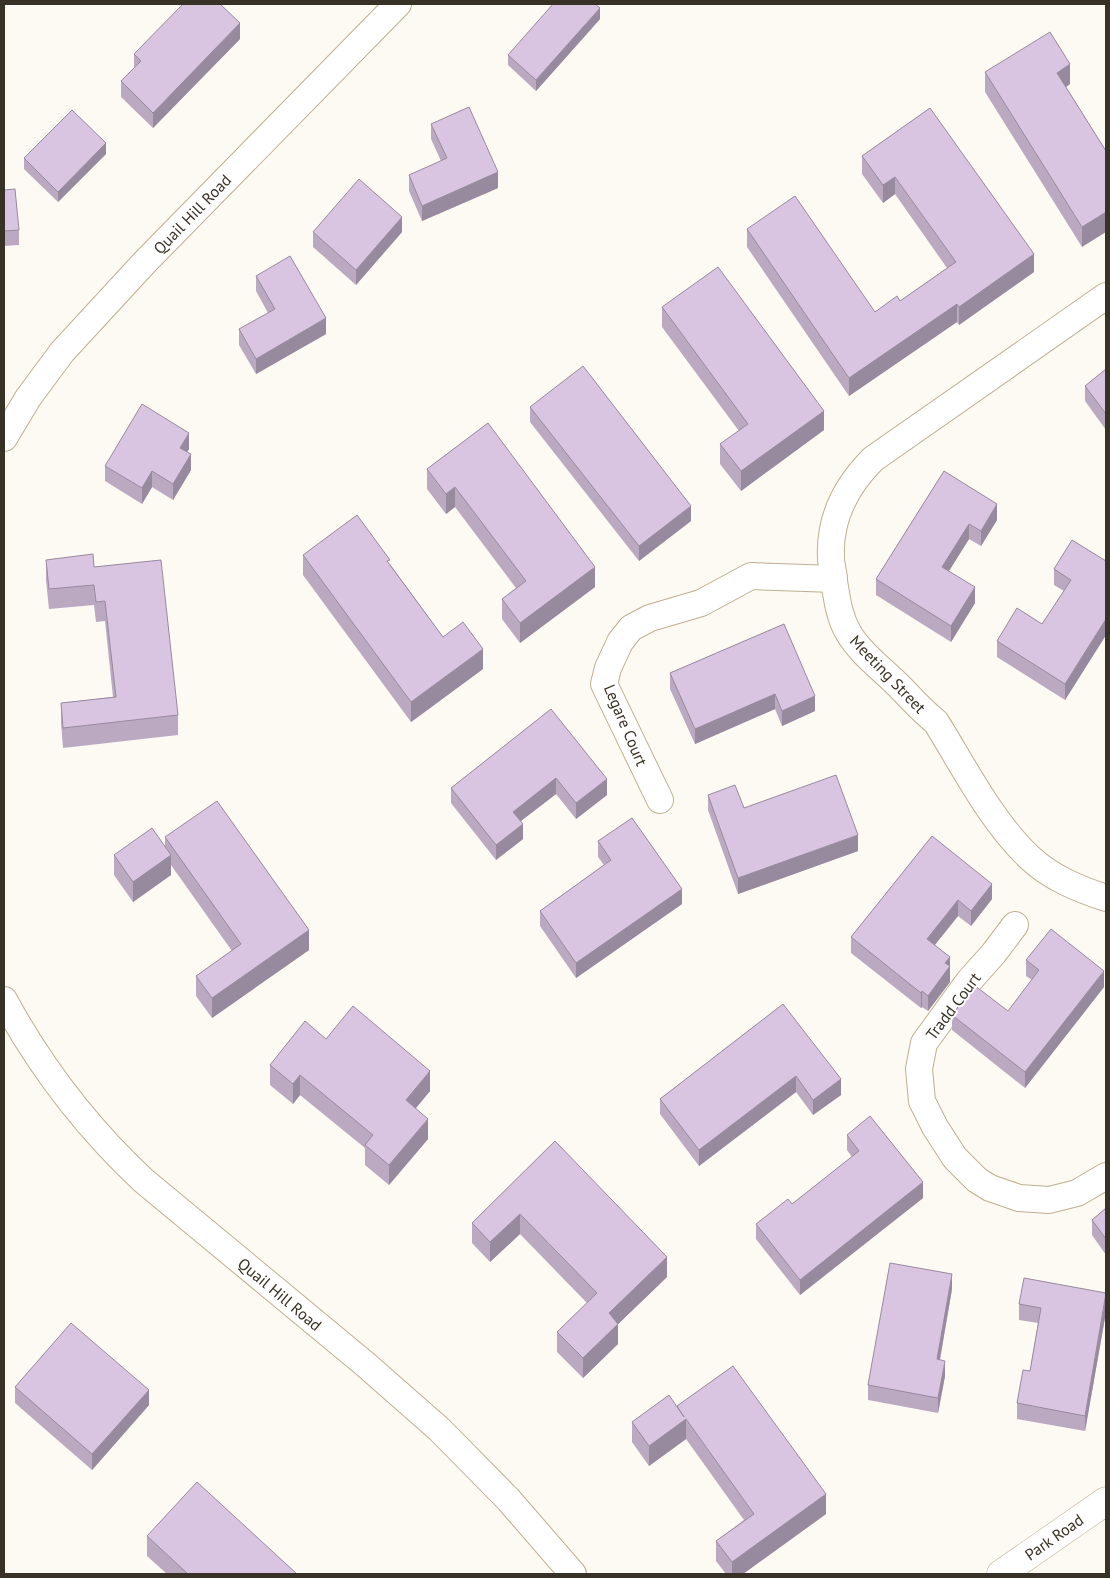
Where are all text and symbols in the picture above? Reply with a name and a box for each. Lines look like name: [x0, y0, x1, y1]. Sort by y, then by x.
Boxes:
street label: Quail Hill Road: [149, 170, 235, 258]
street label: Meeting Street: [846, 631, 931, 718]
street label: Legare Court: [600, 681, 652, 769]
street label: Tradd Court: [921, 968, 985, 1044]
street label: Quail Hill Road: [234, 1253, 326, 1335]
street label: Park Road: [1021, 1510, 1087, 1564]

